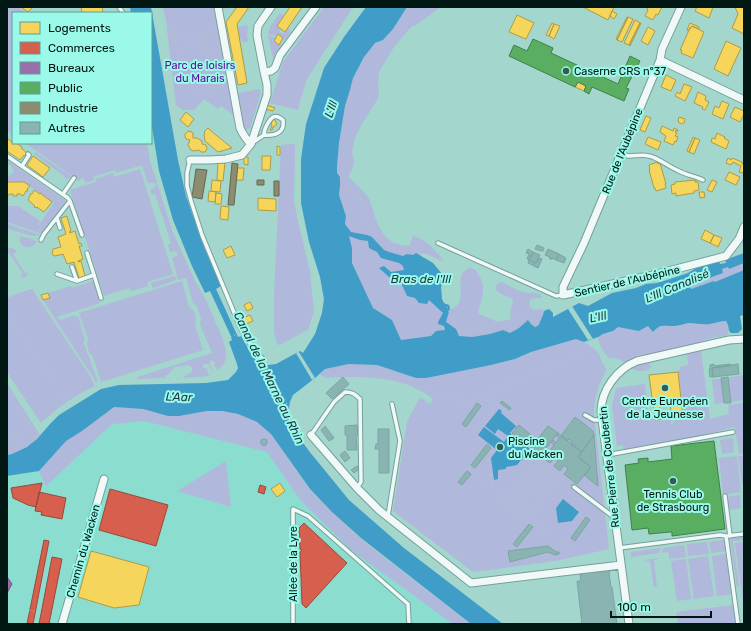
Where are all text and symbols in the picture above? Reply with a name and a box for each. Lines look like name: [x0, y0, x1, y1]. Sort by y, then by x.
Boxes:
legend: [12, 12, 152, 144]
text: Logements: [48, 21, 111, 35]
text: Commerces: [48, 41, 115, 55]
park label: Parc de loisirs du Marais: [165, 59, 236, 85]
text: Bureaux: [48, 61, 95, 75]
place label: Caserne CRS n°37: [574, 65, 666, 78]
marker: Caserne CRS n°37: [561, 66, 571, 76]
text: Public: [48, 81, 83, 95]
water label: L'Ill: [322, 98, 341, 119]
text: Industrie: [48, 101, 98, 115]
street label: Rue de l'Aubépine: [599, 107, 646, 196]
text: Autres: [48, 121, 85, 135]
street label: Sentier de l'Aubépine: [573, 263, 681, 300]
water label: L'Ill Canalisé: [643, 266, 711, 306]
water label: Bras de l'Ill: [391, 272, 452, 286]
water label: L'Ill: [588, 308, 609, 326]
water label: Canal de la Marne au Rhin: [231, 309, 307, 447]
marker: Centre Européen de la Jeunesse: [660, 383, 670, 393]
water label: L'Aar: [165, 390, 193, 404]
place label: Centre Européen de la Jeunesse: [622, 395, 708, 421]
street label: Rue Pierre de Coubertin: [597, 406, 622, 528]
place label: Piscine du Wacken: [508, 435, 563, 461]
marker: Piscine du Wacken: [495, 442, 505, 452]
marker: Tennis Club de Strasbourg: [668, 476, 678, 486]
place label: Tennis Club de Strasbourg: [637, 488, 709, 514]
street label: Chemin du Wacken: [64, 503, 103, 599]
street label: Allée de la Lyre: [287, 526, 300, 602]
scale bar: [611, 593, 711, 619]
text: 100 m: [617, 600, 651, 614]

